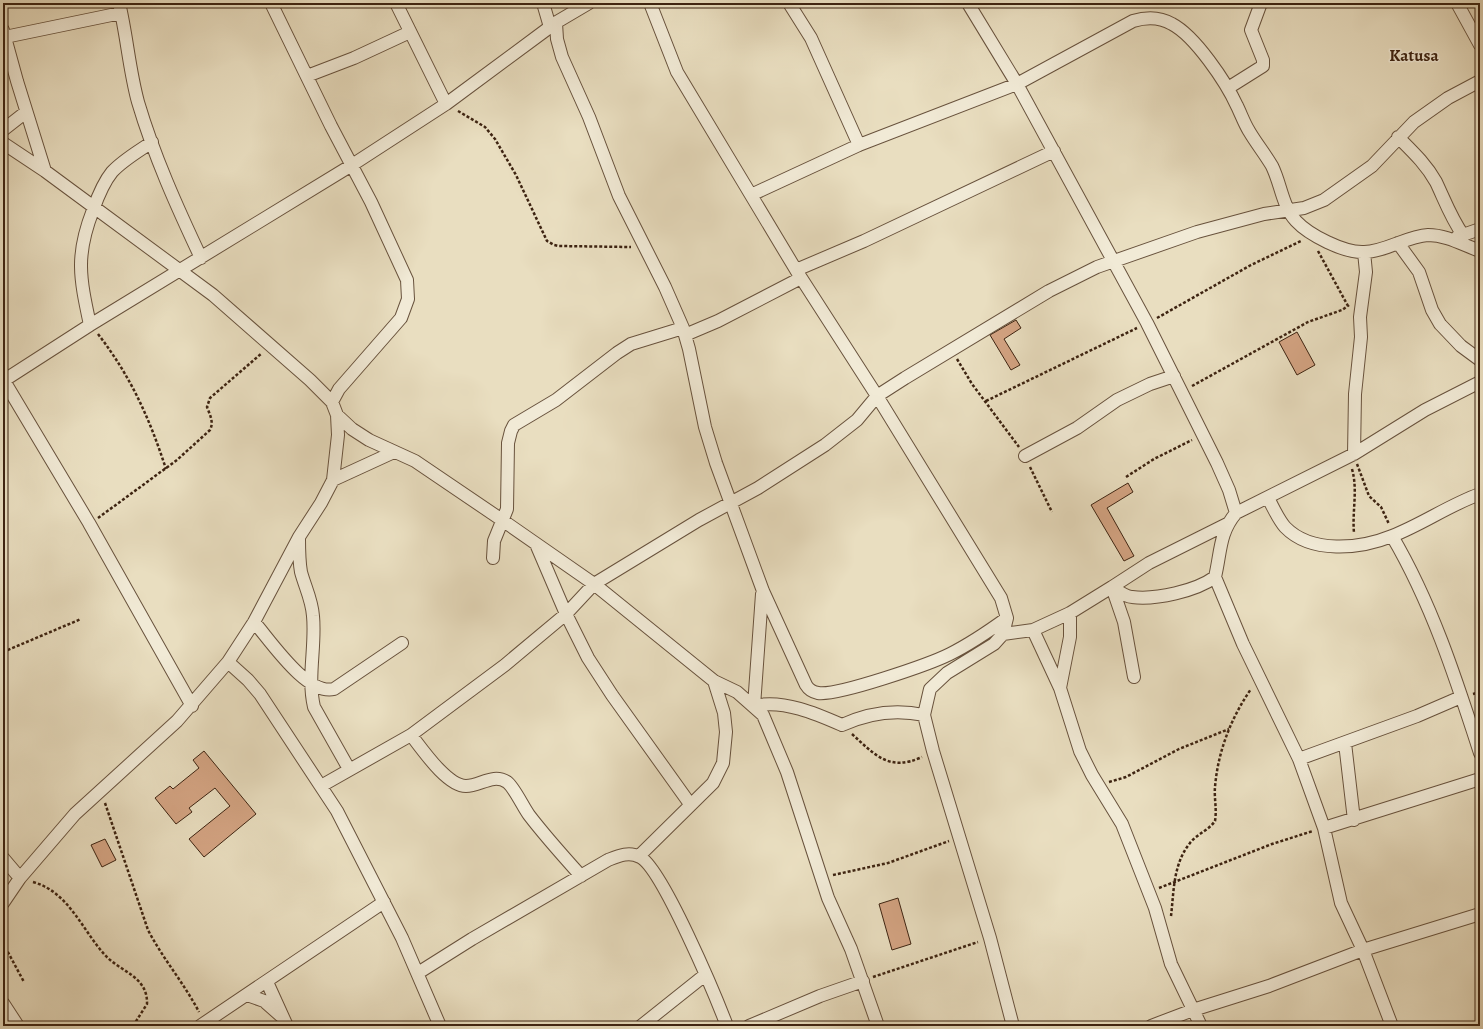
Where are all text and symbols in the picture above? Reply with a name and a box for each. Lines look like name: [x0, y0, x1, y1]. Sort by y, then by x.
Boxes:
district label: Katusa: [1389, 44, 1439, 67]

